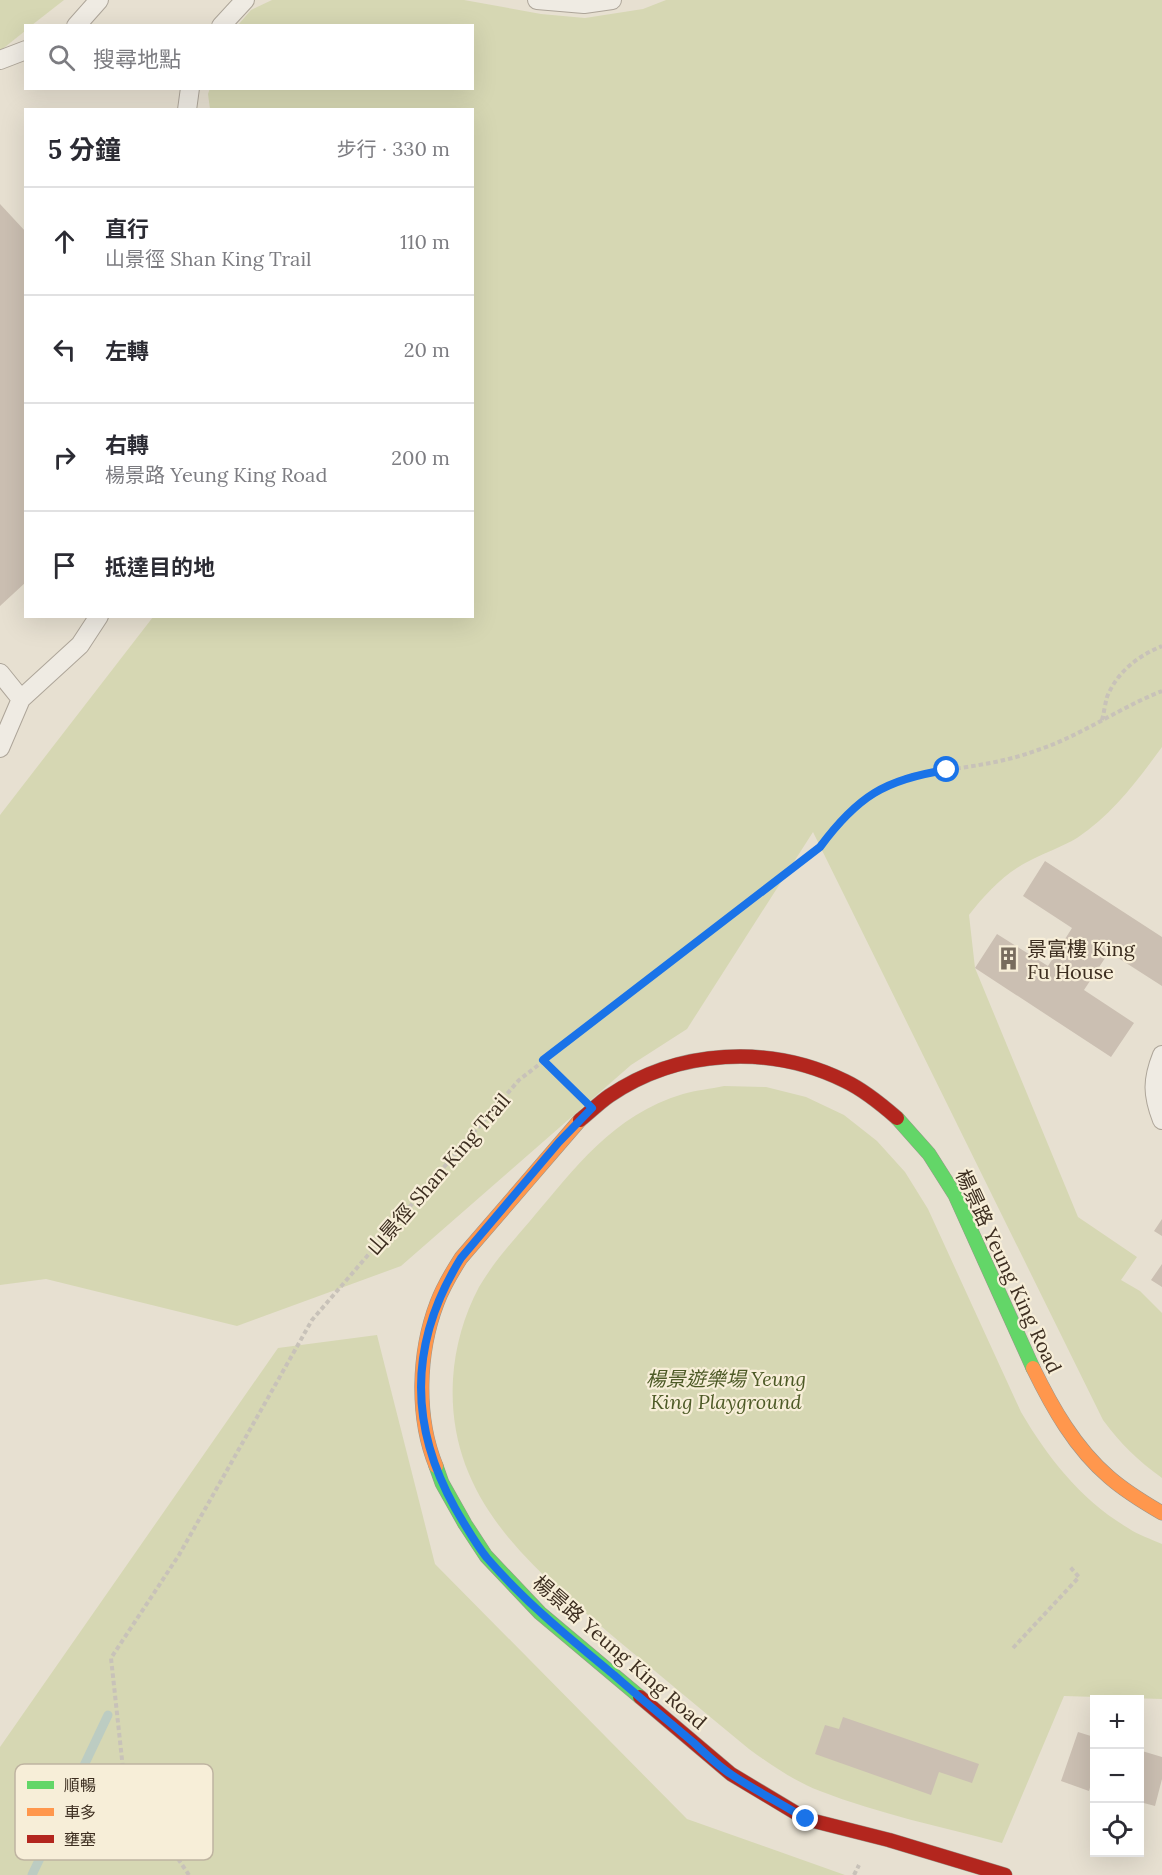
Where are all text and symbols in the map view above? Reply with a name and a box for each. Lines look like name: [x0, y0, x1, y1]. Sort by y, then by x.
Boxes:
search box: [24, 24, 474, 90]
icon: search: [45, 41, 78, 74]
text: 搜尋地點: [93, 45, 181, 73]
text: 5 分鐘: [48, 133, 121, 166]
text: 步行 · 330 m: [337, 136, 450, 161]
text: 直行: [105, 215, 149, 243]
icon: ahead: [48, 225, 81, 258]
text: 110 m: [400, 229, 450, 254]
text: 山景徑 Shan King Trail: [105, 246, 311, 271]
icon: left: [48, 333, 81, 366]
text: 左轉: [105, 337, 149, 365]
text: 20 m: [404, 337, 450, 362]
text: 右轉: [105, 431, 149, 459]
icon: right: [48, 441, 81, 474]
text: 200 m: [391, 445, 450, 470]
text: 楊景路 Yeung King Road: [105, 462, 327, 487]
icon: arrive: [48, 549, 81, 582]
text: 抵達目的地: [105, 553, 215, 581]
route start: [933, 756, 959, 782]
place label: 景富樓 King Fu House: [1027, 936, 1136, 984]
building icon: 景富樓 King Fu House: [996, 946, 1022, 972]
street label: 山景徑 Shan King Trail: [361, 1088, 515, 1260]
street label: 楊景路 Yeung King Road: [951, 1165, 1067, 1377]
park label: 楊景遊樂場 Yeung King Playground: [646, 1366, 806, 1414]
street label: 楊景路 Yeung King Road: [528, 1570, 712, 1734]
map controls: [1090, 1695, 1144, 1857]
button: +: [1090, 1695, 1144, 1749]
button: −: [1090, 1749, 1144, 1803]
legend: [15, 1764, 213, 1860]
text: 順暢: [64, 1775, 96, 1795]
text: 車多: [64, 1802, 96, 1822]
button: locate: [1090, 1803, 1144, 1857]
route end: [792, 1805, 818, 1831]
text: 壅塞: [64, 1829, 96, 1849]

